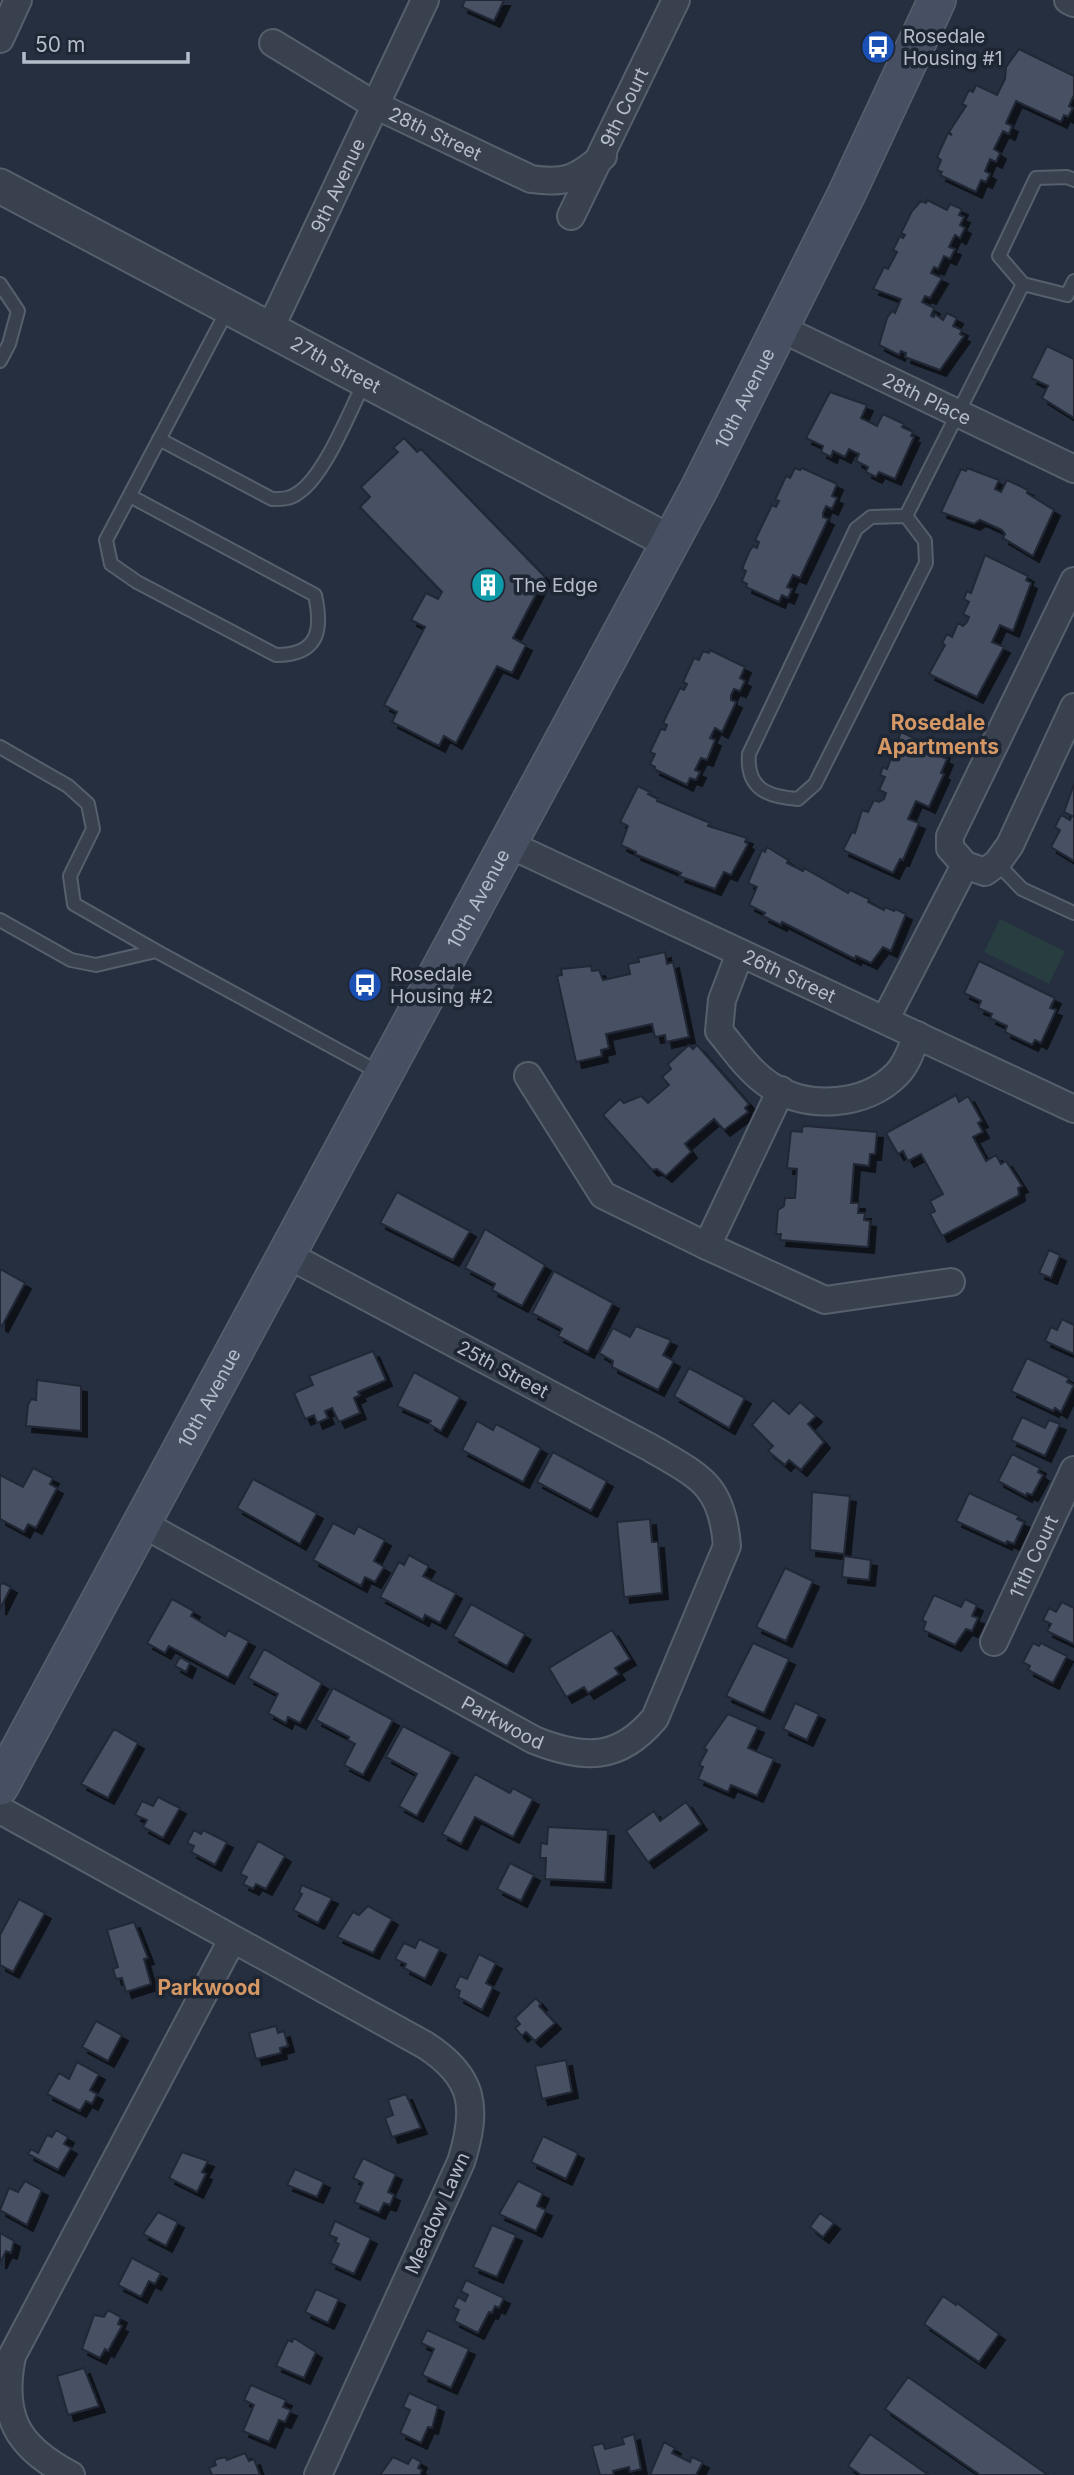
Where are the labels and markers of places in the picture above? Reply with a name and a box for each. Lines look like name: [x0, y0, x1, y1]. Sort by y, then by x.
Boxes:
place label: Rosedale Housing #1: [903, 25, 1002, 70]
bus stop icon: Rosedale Housing #1: [859, 28, 897, 66]
building icon: The Edge: [469, 566, 507, 604]
place label: The Edge: [512, 574, 598, 597]
place label: Rosedale Housing #2: [390, 963, 493, 1008]
bus stop icon: Rosedale Housing #2: [346, 966, 384, 1004]

